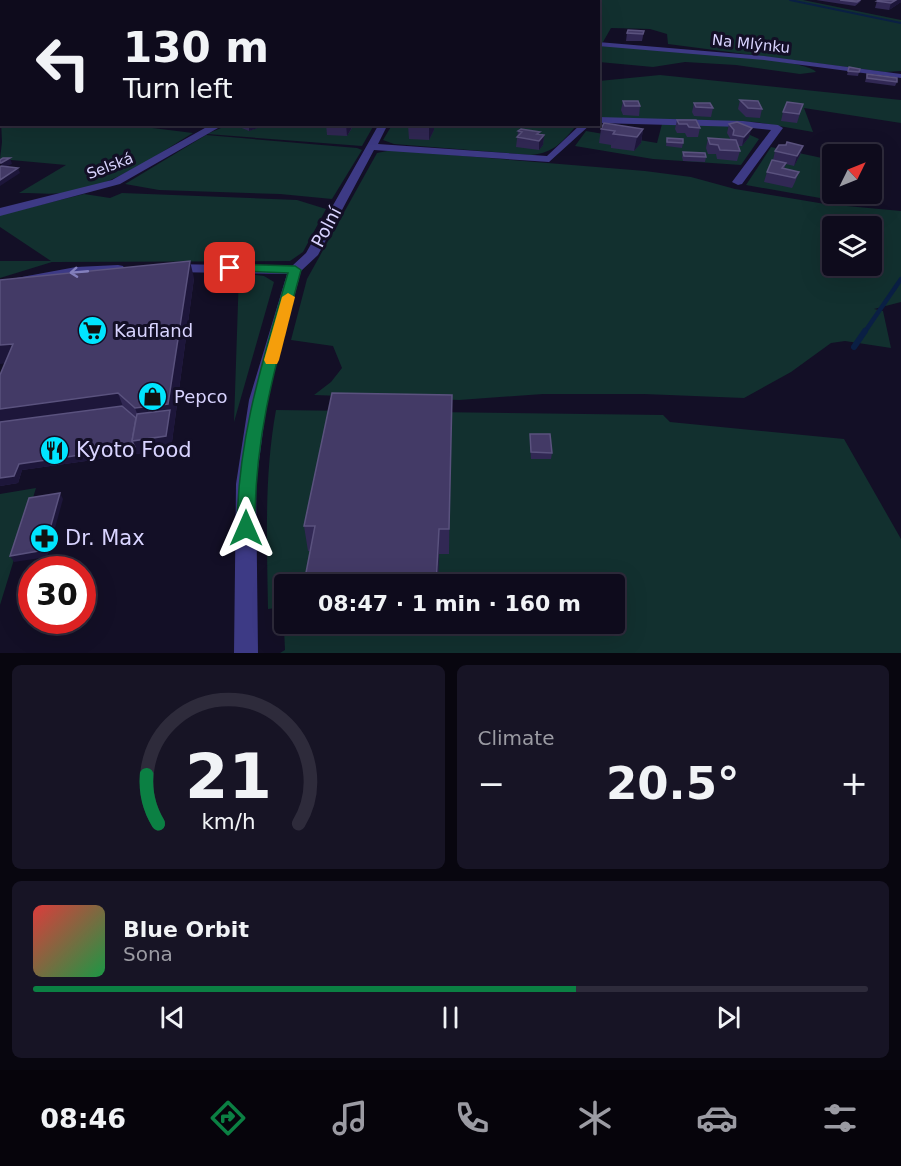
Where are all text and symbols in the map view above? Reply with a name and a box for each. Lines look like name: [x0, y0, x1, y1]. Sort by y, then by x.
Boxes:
text: 130 m: [123, 23, 269, 72]
icon: left: [24, 24, 102, 102]
street label: Na Mlýnku: [711, 31, 791, 57]
text: Turn left: [123, 73, 233, 104]
north arrow: [822, 144, 882, 204]
map controls: [822, 144, 882, 276]
street label: Selská: [84, 149, 136, 183]
street label: Polní: [307, 202, 346, 251]
button: layers: [822, 216, 882, 276]
pin: [204, 242, 255, 293]
icon: arrive: [213, 251, 246, 284]
one-way arrow: [69, 266, 89, 277]
supermarket icon: Kaufland: [77, 314, 109, 346]
place label: Kaufland: [114, 320, 193, 341]
shop icon: Pepco: [137, 380, 169, 412]
place label: Pepco: [174, 386, 228, 407]
restaurant icon: Kyoto Food: [39, 434, 71, 466]
place label: Kyoto Food: [76, 438, 192, 462]
position arrow: [214, 496, 278, 560]
pharmacy icon: Dr. Max: [28, 522, 60, 554]
place label: Dr. Max: [65, 526, 145, 550]
speed limit sign: 30: [18, 556, 96, 634]
text: 08:47 · 1 min · 160 m: [318, 591, 581, 616]
text: Climate: [478, 726, 554, 750]
text: 21: [185, 740, 272, 813]
text: 20.5°: [606, 757, 740, 810]
text: −: [478, 764, 505, 803]
text: +: [840, 764, 868, 803]
text: km/h: [201, 809, 255, 834]
text: Blue Orbit: [123, 917, 249, 942]
text: Sona: [123, 942, 173, 966]
icon: previous: [156, 1001, 189, 1034]
icon: pause: [434, 1001, 467, 1034]
icon: next: [712, 1001, 745, 1034]
icon: directions: [207, 1097, 249, 1139]
icon: music: [329, 1097, 371, 1139]
icon: phone: [451, 1097, 493, 1139]
icon: climate: [574, 1097, 616, 1139]
icon: car: [696, 1097, 738, 1139]
icon: filters: [819, 1097, 861, 1139]
text: 08:46: [40, 1103, 126, 1134]

